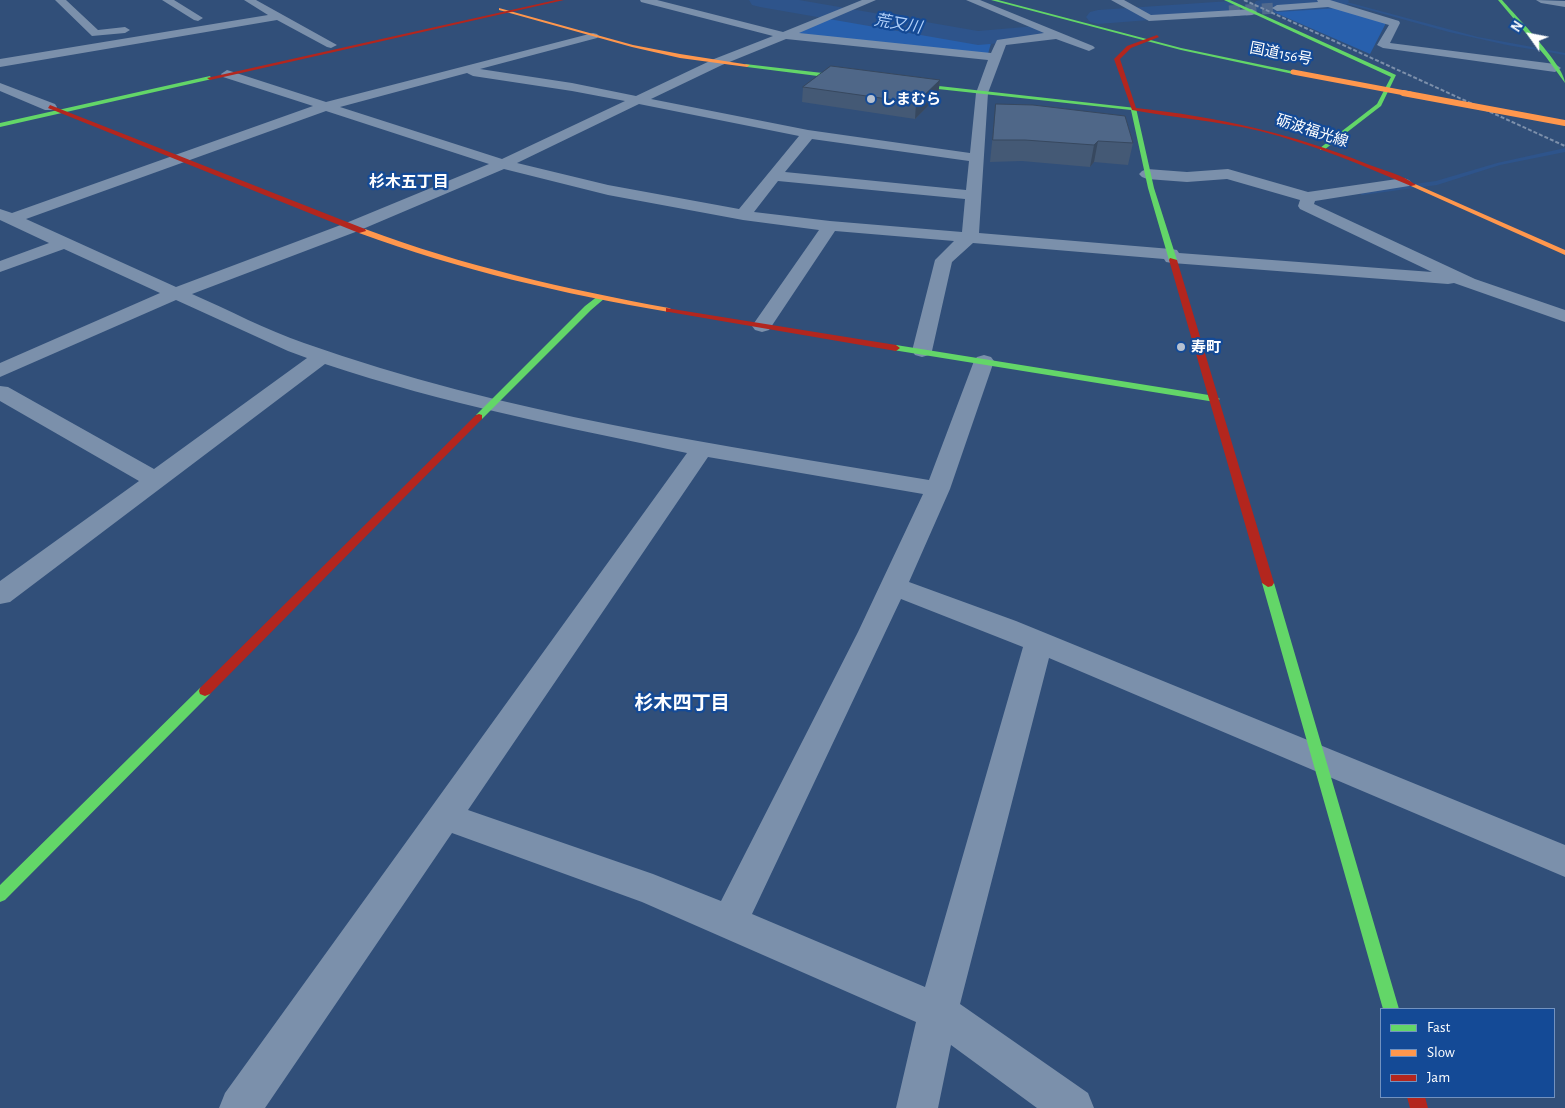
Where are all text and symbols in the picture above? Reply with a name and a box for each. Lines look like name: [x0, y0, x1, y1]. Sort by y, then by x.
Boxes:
water label: 荒又川: [873, 10, 923, 38]
north arrow: [1505, 10, 1555, 60]
text: N: [1509, 19, 1526, 35]
street label: 国道156号: [1248, 39, 1314, 69]
place label: しまむら: [881, 90, 941, 108]
marker: しまむら: [865, 93, 877, 105]
street label: 砺波福光線: [1274, 111, 1350, 151]
district label: 杉木五丁目: [369, 172, 449, 192]
place label: 寿町: [1191, 338, 1221, 356]
marker: 寿町: [1175, 341, 1187, 353]
district label: 杉木四丁目: [635, 692, 729, 714]
legend: [1380, 1008, 1555, 1098]
text: Fast: [1427, 1020, 1450, 1035]
text: Slow: [1427, 1045, 1455, 1060]
text: Jam: [1427, 1070, 1450, 1085]

